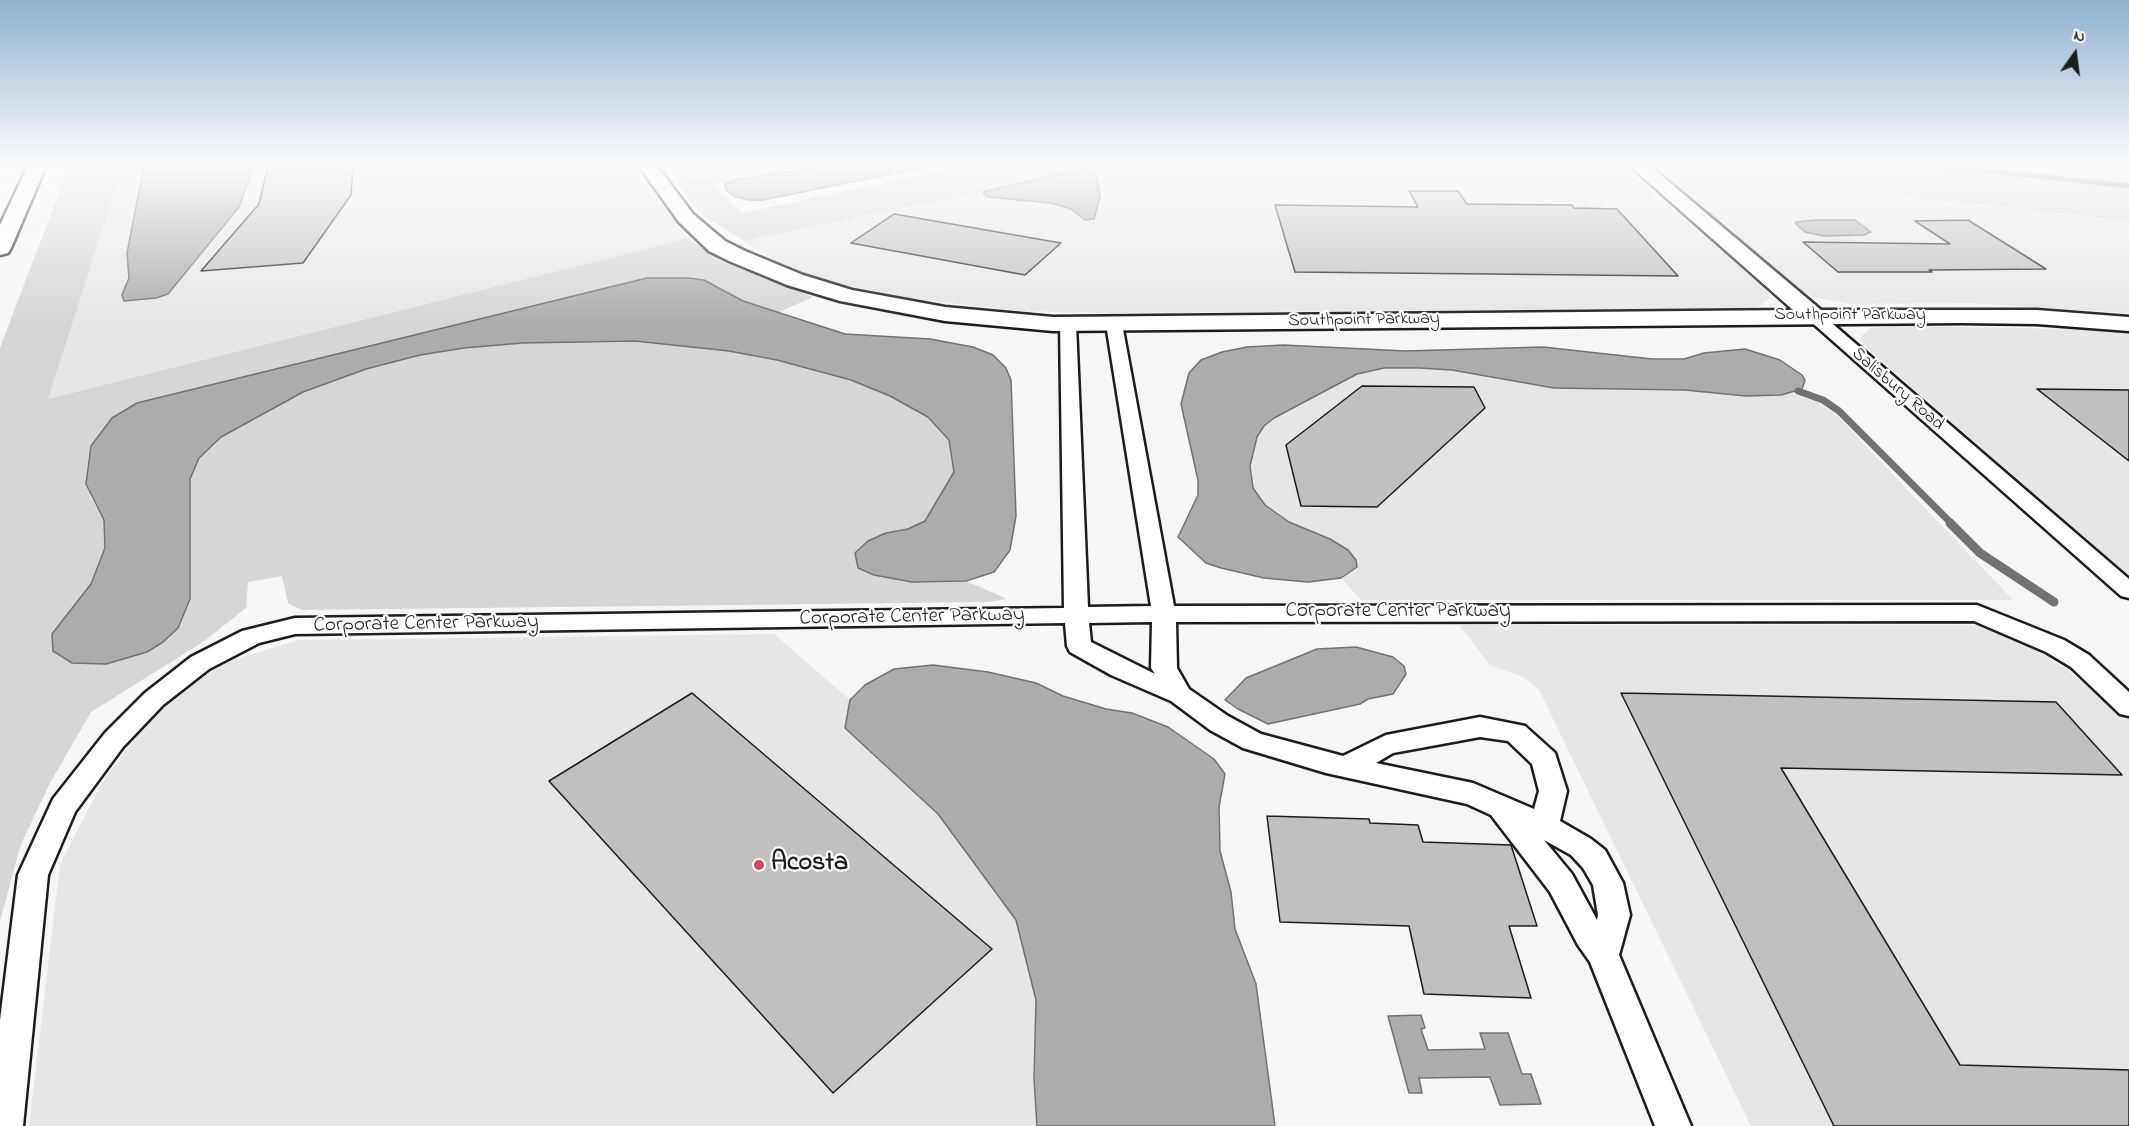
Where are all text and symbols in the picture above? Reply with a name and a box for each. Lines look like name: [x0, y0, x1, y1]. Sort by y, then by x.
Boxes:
north arrow: [2045, 24, 2105, 84]
text: N: [2071, 24, 2088, 49]
street label: Southpoint Parkway: [1774, 305, 1926, 327]
street label: Southpoint Parkway: [1288, 309, 1440, 333]
street label: Salisbury Road: [1846, 344, 1948, 436]
street label: Corporate Center Parkway: [1285, 600, 1511, 626]
street label: Corporate Center Parkway: [799, 603, 1025, 633]
street label: Corporate Center Parkway: [313, 610, 539, 640]
place label: Acosta: [771, 849, 848, 881]
marker: Acosta: [752, 858, 766, 872]

